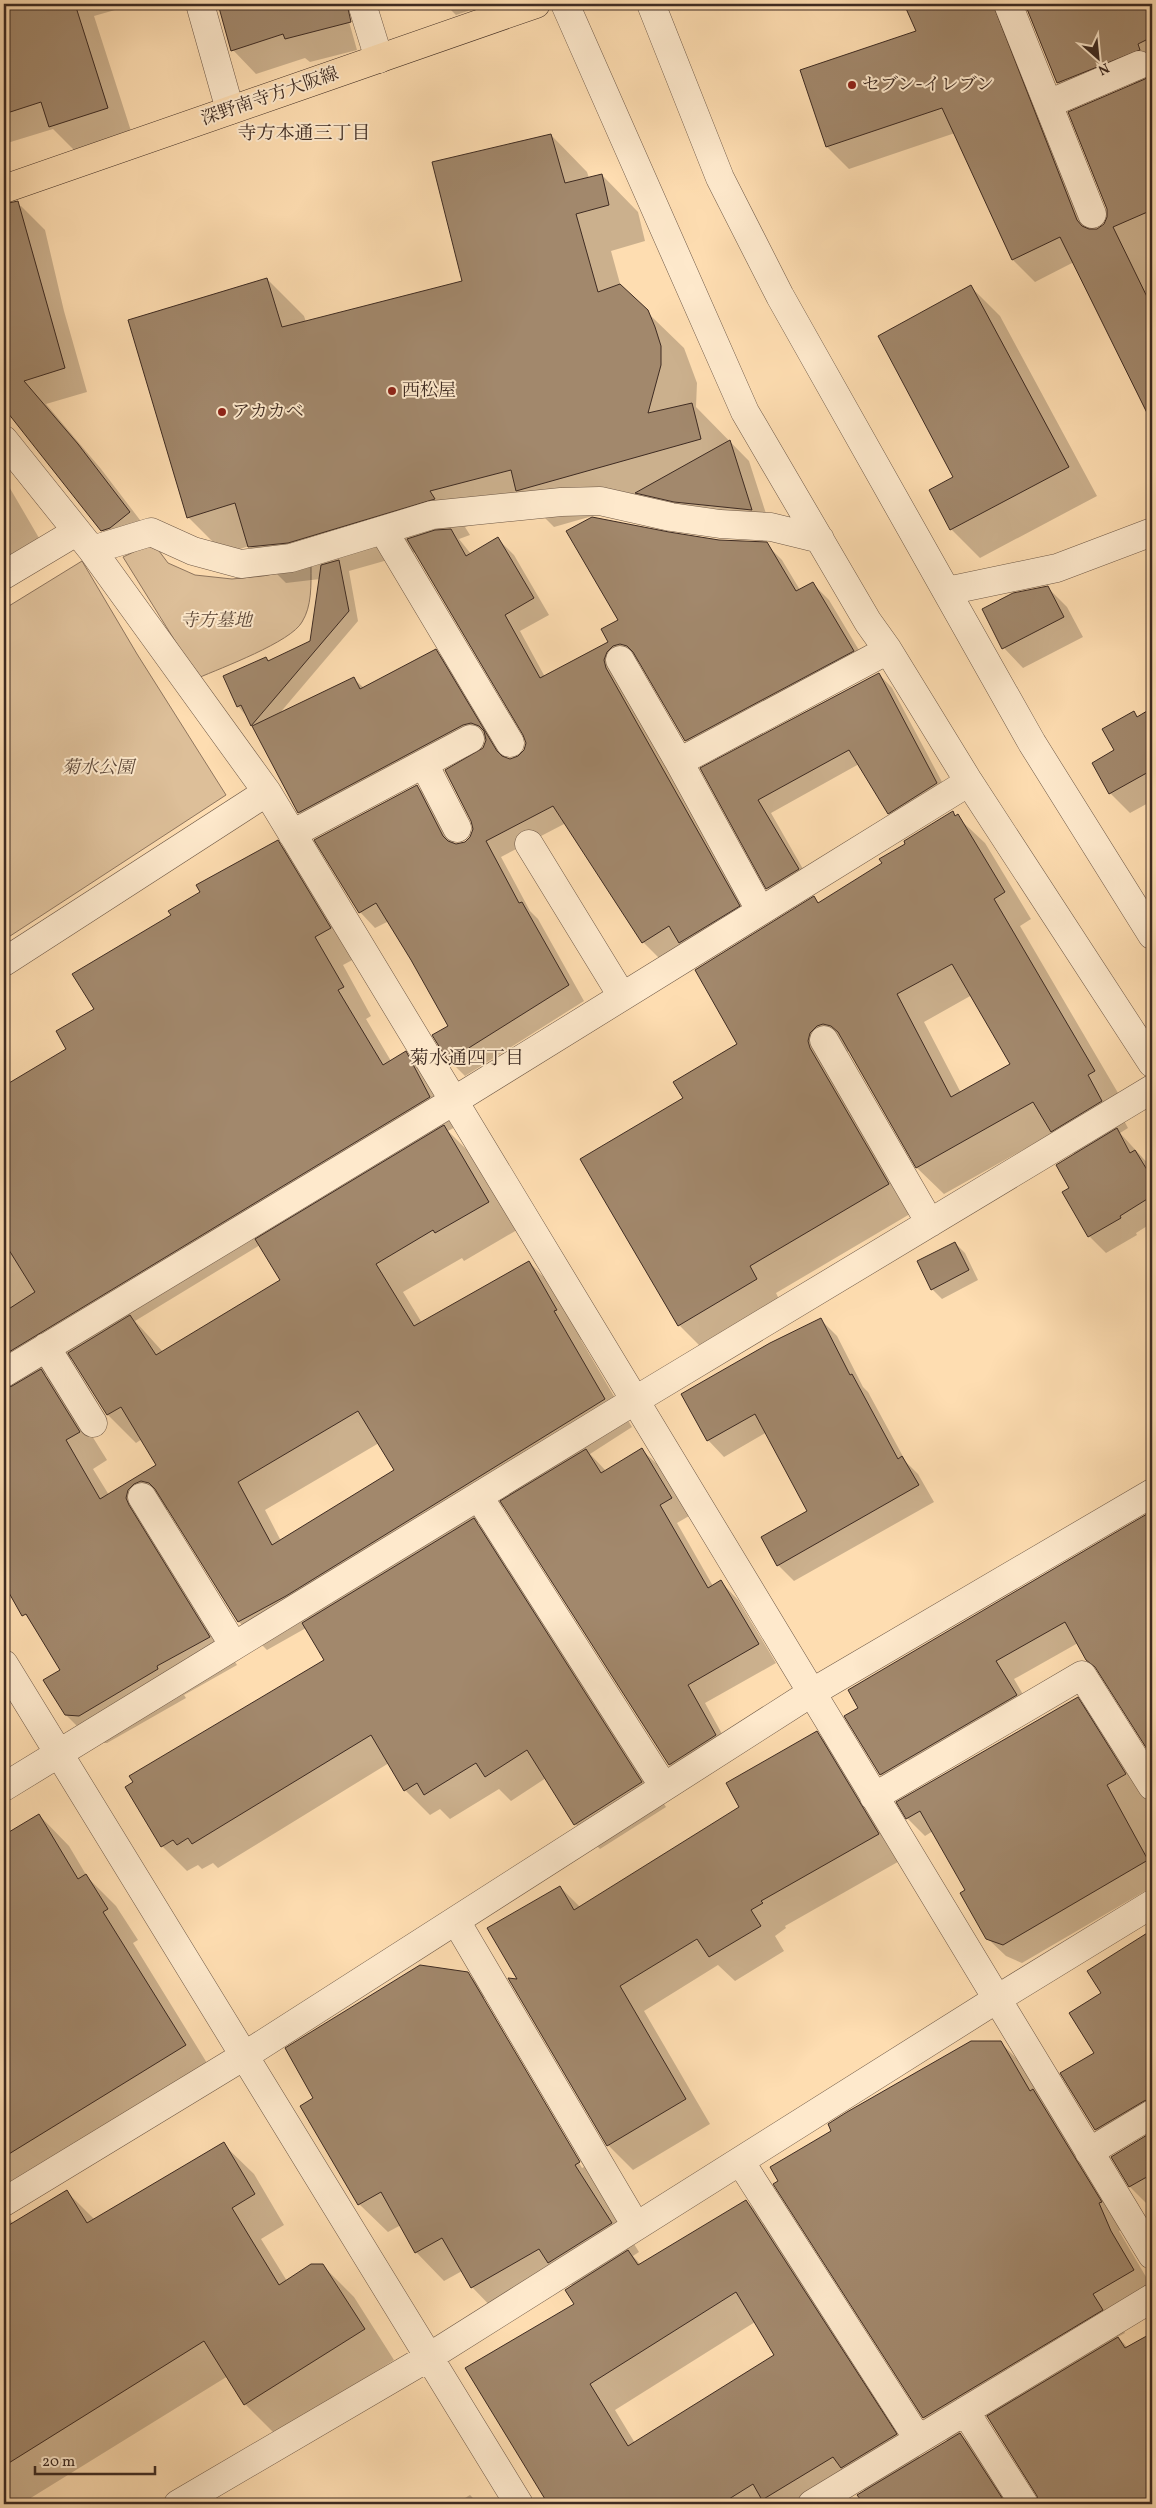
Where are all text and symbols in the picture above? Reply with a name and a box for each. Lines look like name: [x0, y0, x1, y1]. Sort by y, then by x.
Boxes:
north arrow: [1074, 32, 1124, 82]
text: N: [1094, 57, 1112, 79]
street label: 深野南寺方大阪線: [198, 62, 342, 132]
place label: セブン-イレブン: [862, 73, 994, 98]
marker: セブン-イレブン: [846, 79, 858, 91]
district label: 寺方本通三丁目: [237, 121, 371, 147]
place label: 西松屋: [402, 379, 456, 404]
marker: 西松屋: [386, 385, 398, 397]
place label: アカカベ: [232, 400, 304, 425]
marker: アカカベ: [216, 406, 228, 418]
park label: 寺方墓地: [180, 609, 254, 634]
park label: 菊水公園: [62, 756, 137, 781]
district label: 菊水通四丁目: [410, 1046, 524, 1072]
scale bar: [35, 2443, 155, 2475]
text: 20 m: [42, 2452, 75, 2473]

